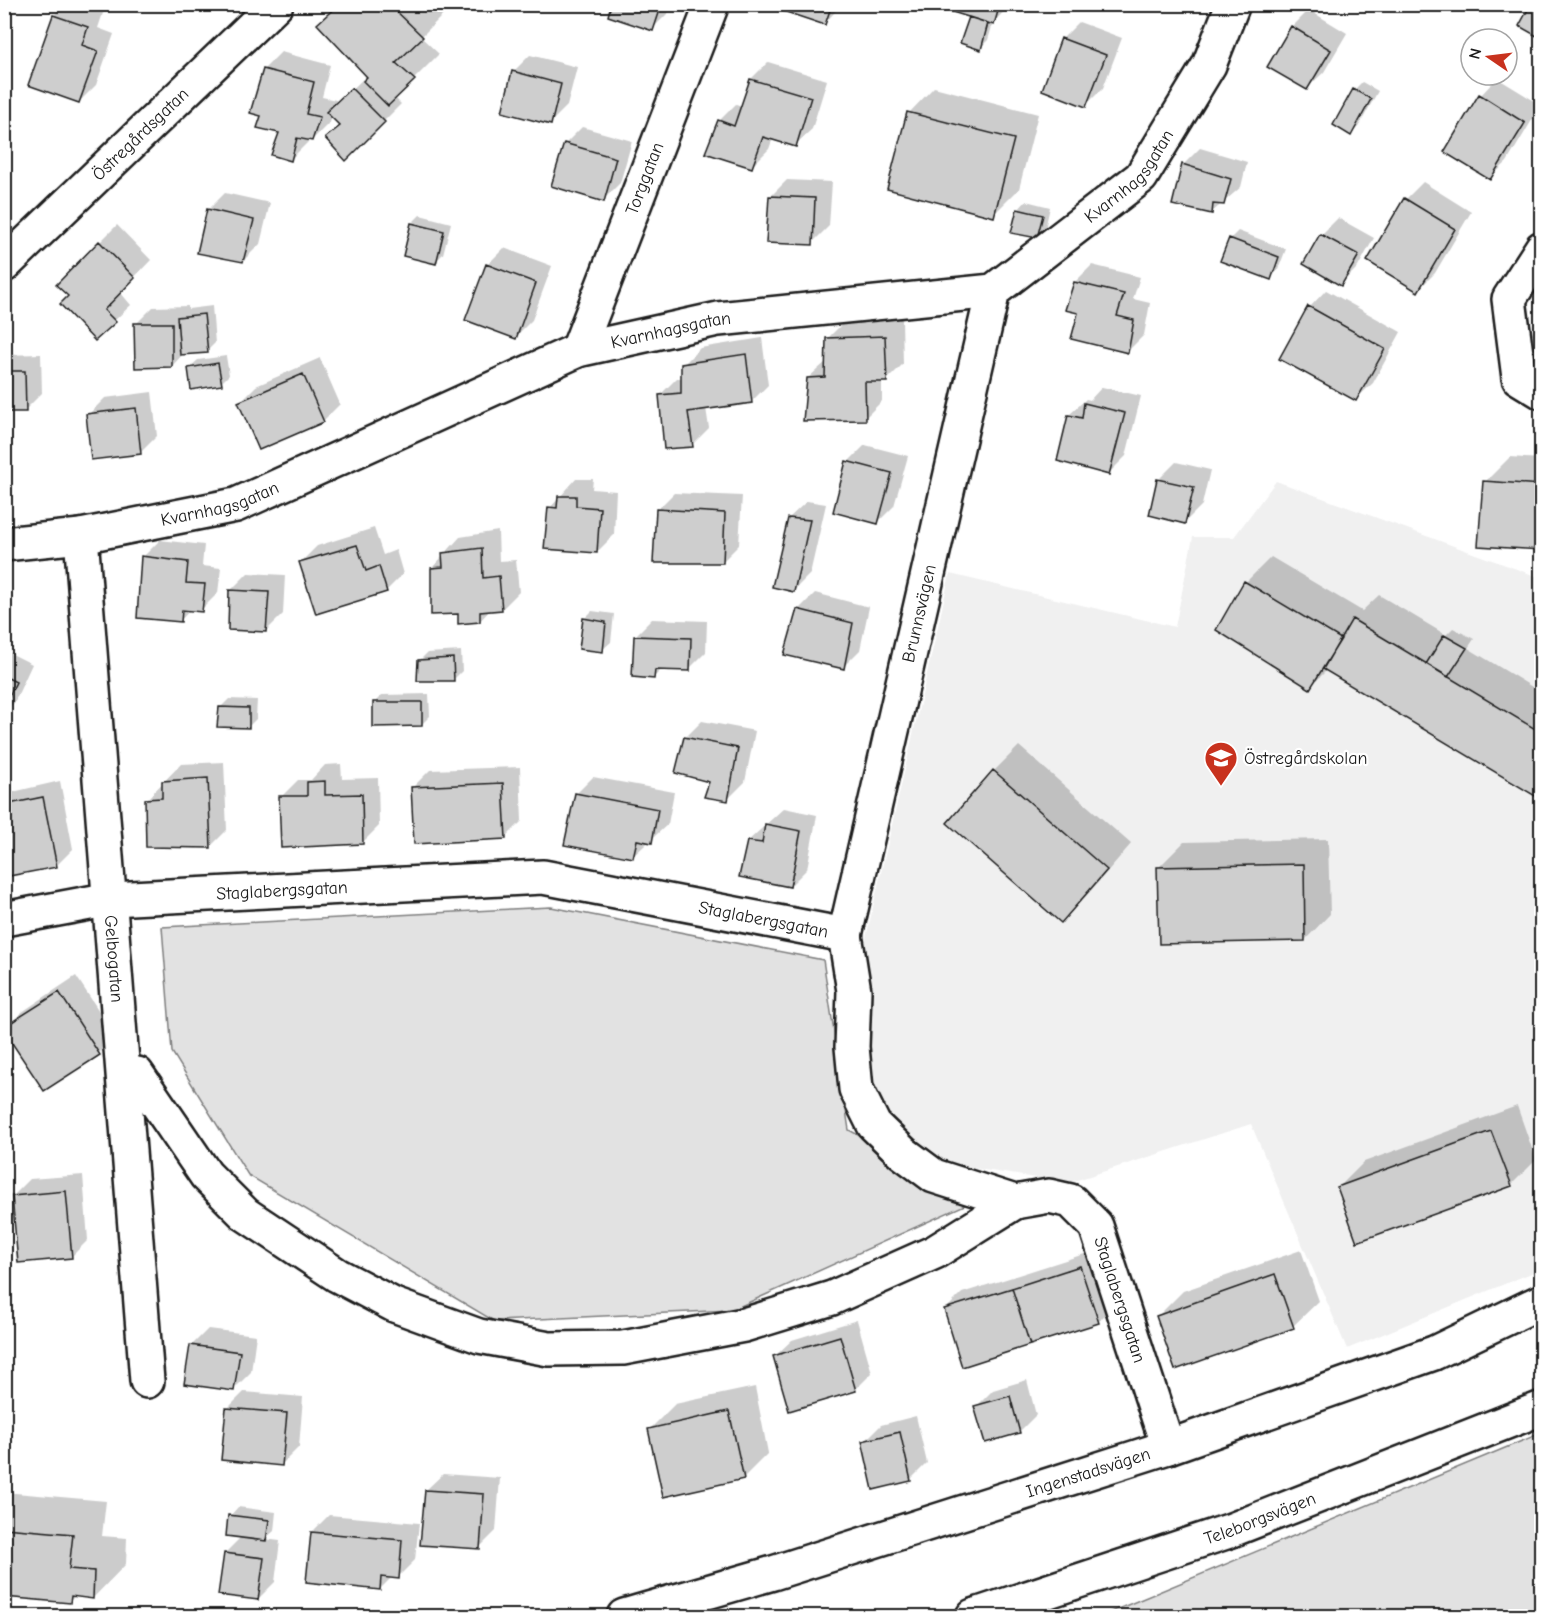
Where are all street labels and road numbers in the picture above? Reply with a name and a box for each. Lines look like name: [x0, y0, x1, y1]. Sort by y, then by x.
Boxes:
street label: Östregårdsgatan: [88, 83, 193, 185]
street label: Kvarnhagsgatan: [1080, 126, 1178, 227]
street label: Torggatan: [621, 139, 668, 218]
street label: Kvarnhagsgatan: [609, 307, 732, 353]
street label: Kvarnhagsgatan: [159, 477, 282, 530]
street label: Brunnsvägen: [897, 562, 940, 664]
street label: Staglabergsgatan: [216, 876, 348, 904]
street label: Staglabergsgatan: [697, 897, 830, 942]
street label: Gelbogatan: [100, 914, 128, 1003]
street label: Staglabergsgatan: [1090, 1234, 1150, 1365]
street label: Ingenstadsvägen: [1024, 1443, 1153, 1502]
street label: Teleborgsvägen: [1201, 1488, 1319, 1549]

